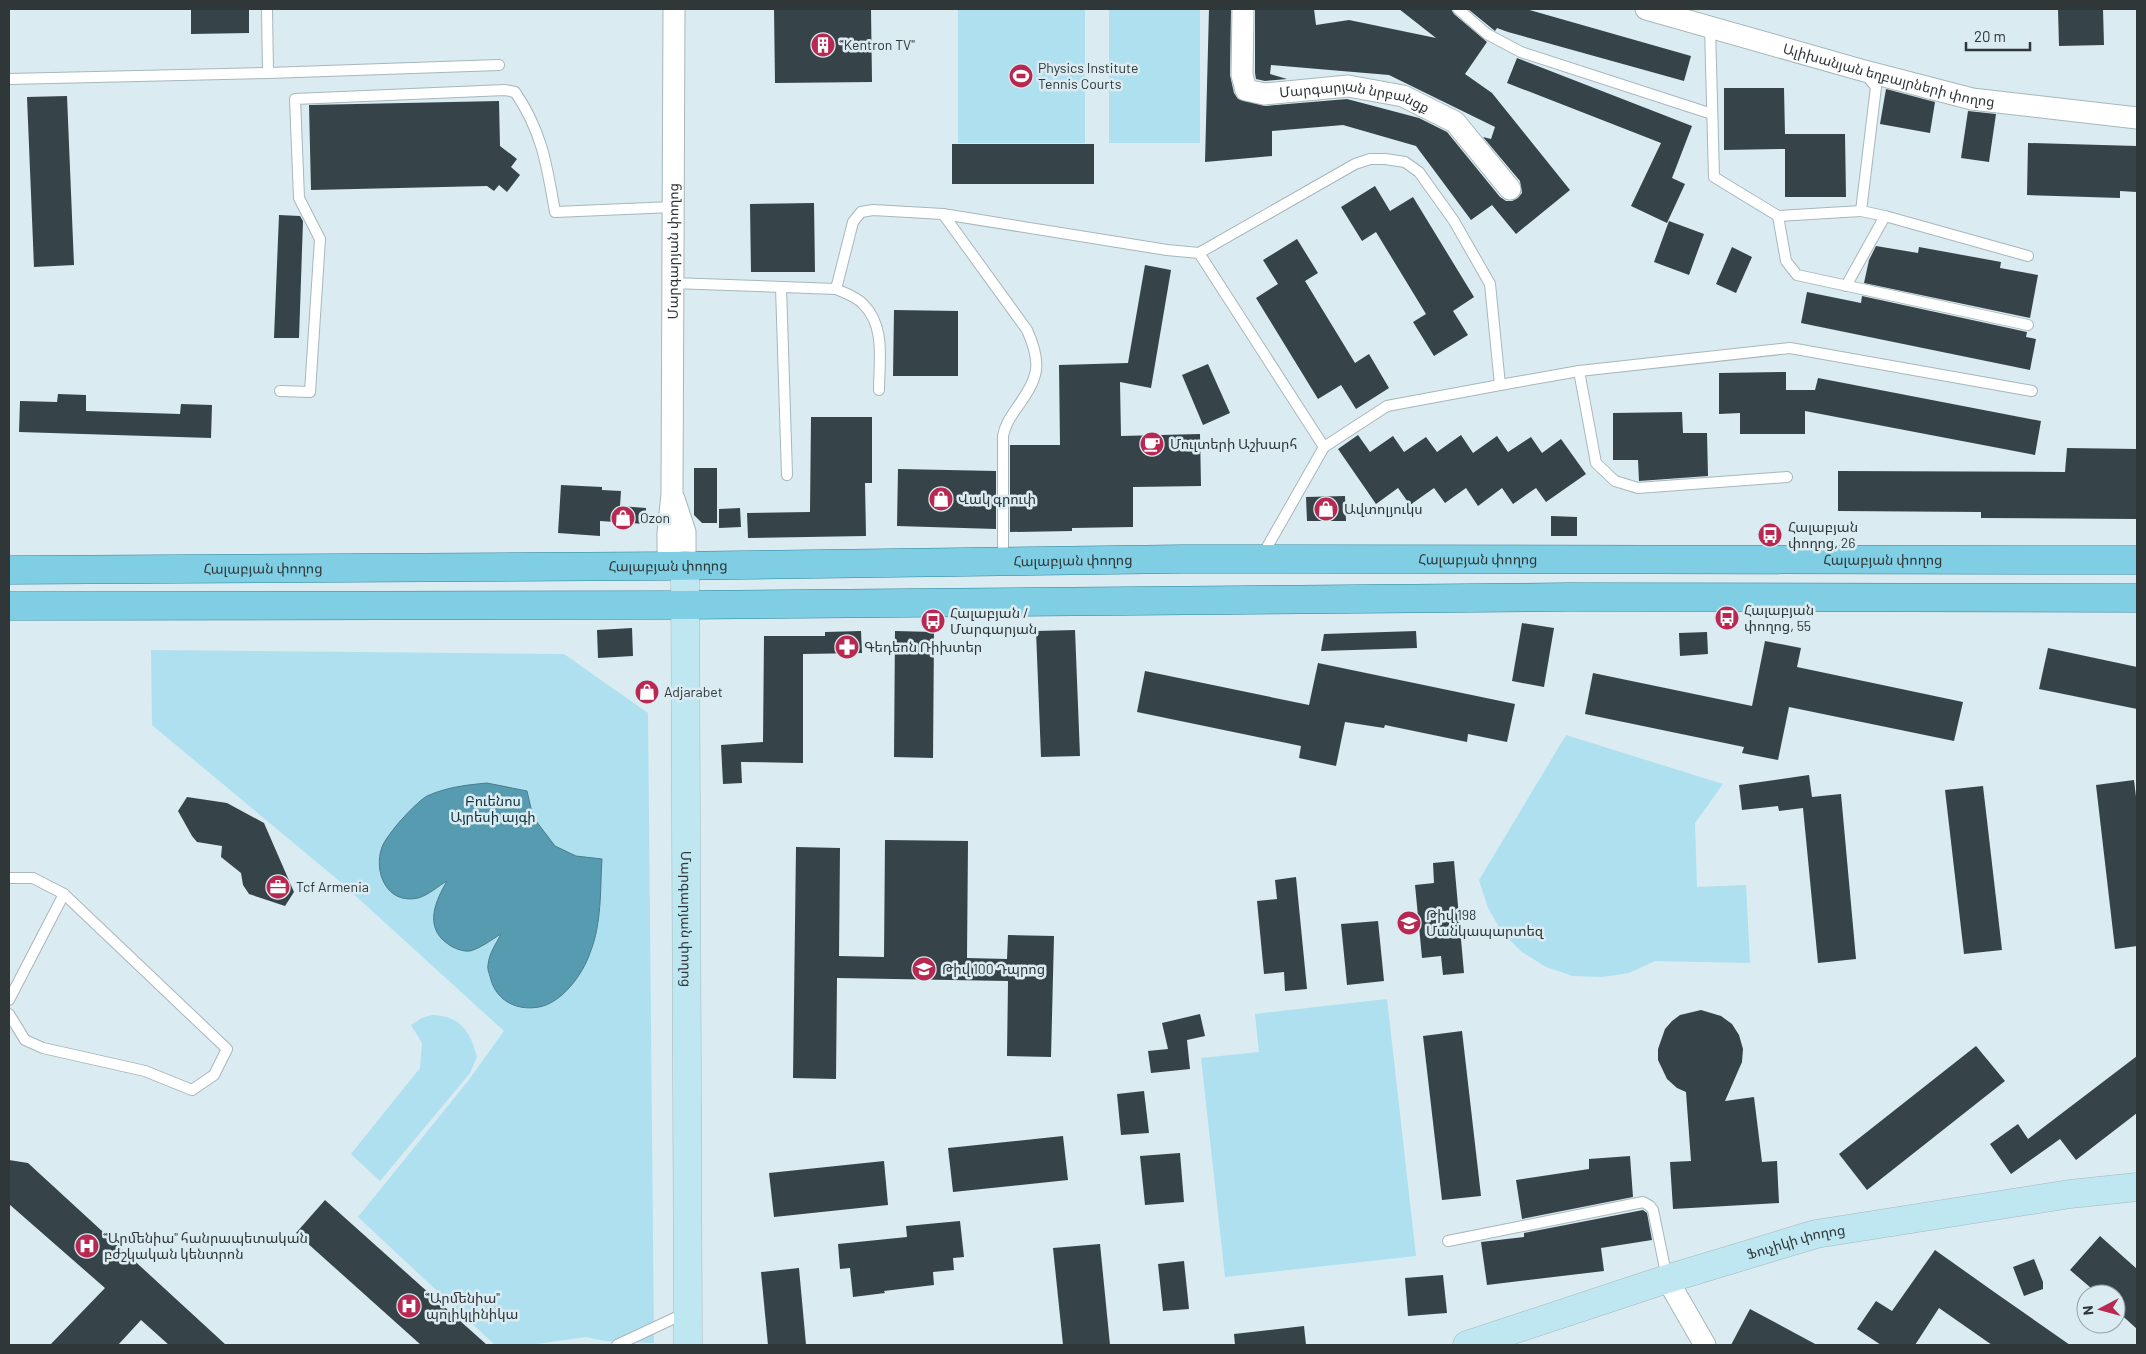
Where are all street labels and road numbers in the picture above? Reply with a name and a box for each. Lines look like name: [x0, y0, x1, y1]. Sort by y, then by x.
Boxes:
street label: Ալիխանյան եղբայրների փողոց: [1781, 39, 1996, 110]
street label: Մարգարյան նրբանցք: [1278, 77, 1432, 116]
street label: Մարգարյան փողոց: [664, 183, 681, 319]
street label: Հալաբյան փողոց: [1418, 550, 1538, 567]
street label: Հալաբյան փողոց: [1013, 551, 1133, 569]
street label: Հալաբյան փողոց: [1823, 551, 1943, 568]
street label: Հալաբյան փողոց: [608, 556, 728, 574]
street label: Հալաբյան փողոց: [203, 559, 323, 577]
street label: Մարգարյան փողոց: [678, 851, 696, 987]
street label: Ֆուչիկի փողոց: [1745, 1221, 1846, 1262]

